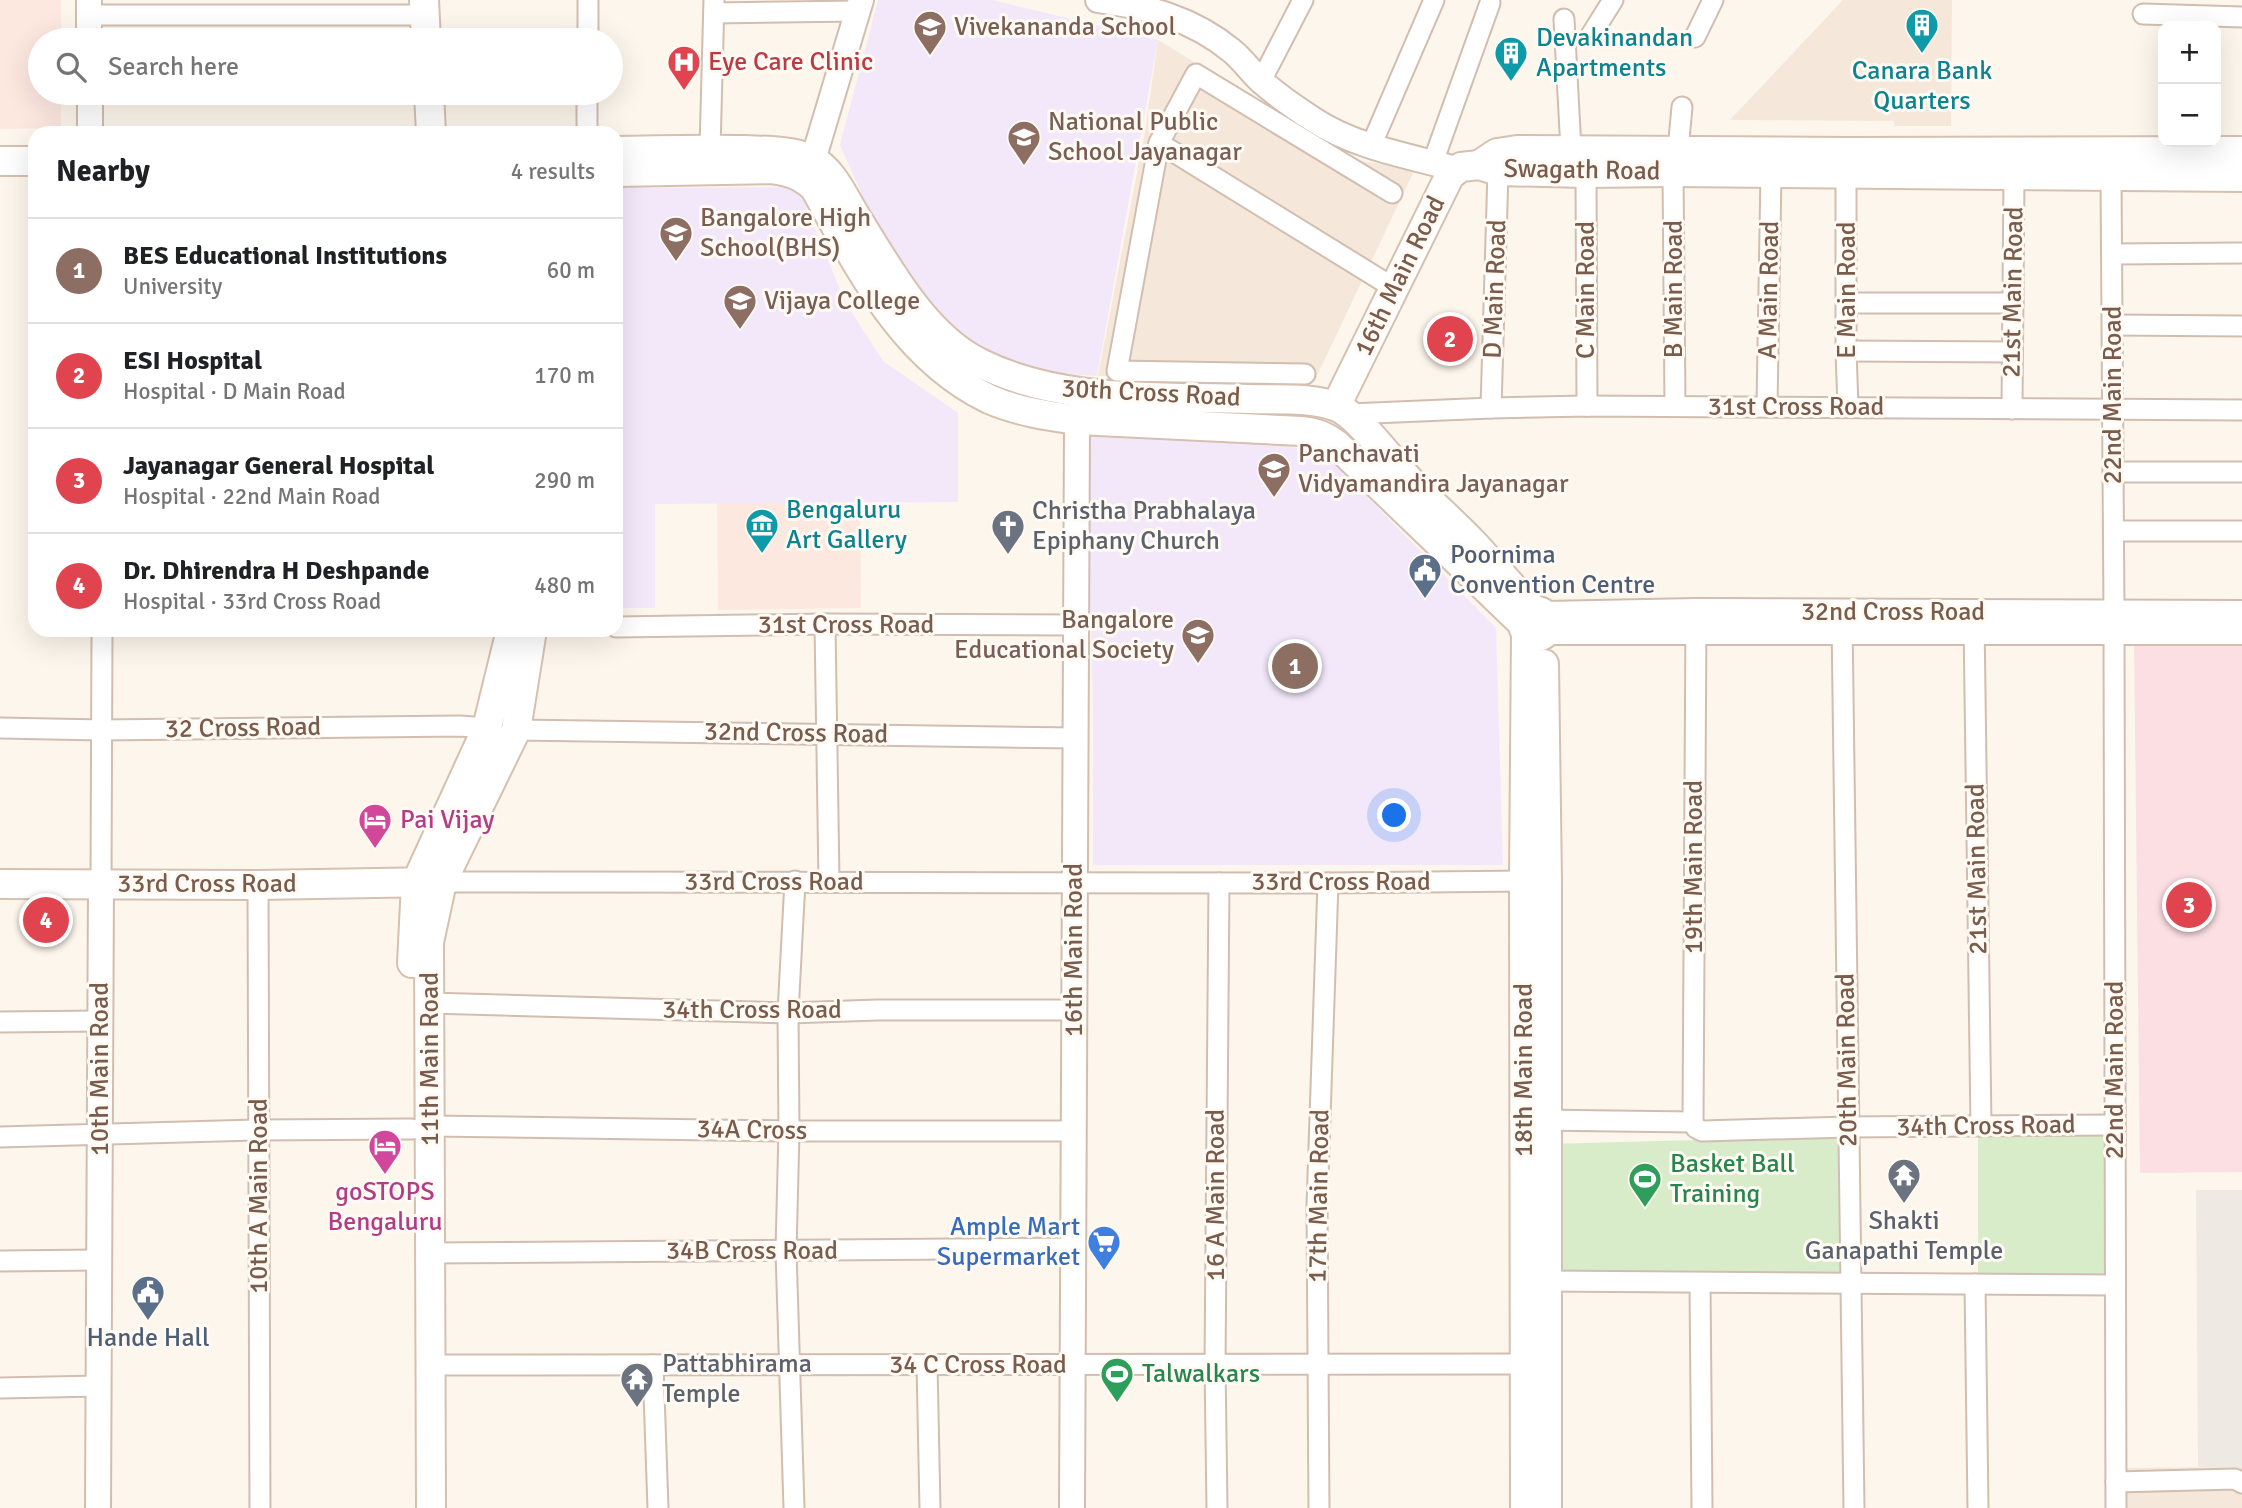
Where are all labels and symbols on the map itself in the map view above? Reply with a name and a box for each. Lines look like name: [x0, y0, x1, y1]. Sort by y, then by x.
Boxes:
building icon: Canara Bank Quarters: [1903, 6, 1941, 55]
school or university icon: Vivekananda School: [911, 8, 949, 57]
place label: Vivekananda School: [954, 11, 1176, 43]
place label: Devakinandan Apartments: [1536, 22, 1693, 84]
building icon: Devakinandan Apartments: [1492, 34, 1530, 83]
hospital icon: Eye Care Clinic: [665, 43, 703, 92]
place label: Eye Care Clinic: [708, 46, 873, 78]
place label: Canara Bank Quarters: [1852, 55, 1992, 117]
place label: National Public School Jayanagar: [1048, 106, 1242, 168]
school or university icon: National Public School Jayanagar: [1005, 118, 1043, 167]
street label: Swagath Road: [1503, 153, 1661, 187]
street label: 16th Main Road: [1348, 191, 1452, 361]
place label: Bangalore High School(BHS): [700, 202, 871, 264]
street label: 21st Main Road: [1996, 206, 2030, 378]
school or university icon: Bangalore High School(BHS): [657, 214, 695, 263]
street label: D Main Road: [1477, 219, 1513, 359]
street label: B Main Road: [1658, 220, 1690, 358]
street label: C Main Road: [1570, 221, 1602, 359]
street label: A Main Road: [1752, 221, 1786, 359]
street label: E Main Road: [1831, 221, 1863, 359]
school or university icon: Vijaya College: [721, 282, 759, 331]
place label: Vijaya College: [764, 285, 920, 317]
street label: 22nd Main Road: [2097, 306, 2129, 484]
pin: 2: [1427, 313, 1473, 365]
street label: 30th Cross Road: [1061, 372, 1241, 414]
street label: 31st Cross Road: [1708, 391, 1884, 423]
place label: Panchavati Vidyamandira Jayanagar: [1298, 438, 1569, 500]
school or university icon: Panchavati Vidyamandira Jayanagar: [1255, 450, 1293, 499]
place label: Bengaluru Art Gallery: [786, 494, 907, 556]
place label: Christha Prabhalaya Epiphany Church: [1032, 495, 1256, 557]
museum icon: Bengaluru Art Gallery: [743, 506, 781, 555]
church icon: Christha Prabhalaya Epiphany Church: [989, 507, 1027, 556]
place label: Poornima Convention Centre: [1450, 539, 1655, 601]
public building icon: Poornima Convention Centre: [1406, 551, 1444, 600]
street label: 32nd Cross Road: [1801, 596, 1985, 628]
place label: Bangalore Educational Society: [954, 604, 1174, 666]
street label: 31st Cross Road: [758, 609, 934, 641]
school or university icon: Bangalore Educational Society: [1179, 616, 1217, 665]
pin: 1: [1272, 640, 1318, 692]
street label: 32 Cross Road: [165, 711, 321, 745]
street label: 32nd Cross Road: [704, 715, 888, 751]
street label: 19th Main Road: [1678, 780, 1710, 954]
street label: 21st Main Road: [1960, 783, 1994, 955]
your location: [1377, 798, 1411, 832]
hotel icon: Pai Vijay: [356, 801, 394, 850]
place label: Pai Vijay: [400, 804, 494, 836]
street label: 16th Main Road: [1058, 863, 1090, 1037]
street label: 33rd Cross Road: [684, 866, 864, 898]
street label: 33rd Cross Road: [1251, 866, 1431, 898]
street label: 33rd Cross Road: [117, 868, 297, 900]
pin: 3: [2166, 879, 2212, 931]
pin: 4: [23, 894, 69, 946]
street label: 11th Main Road: [414, 972, 446, 1146]
street label: 20th Main Road: [1829, 973, 1865, 1147]
street label: 22nd Main Road: [2099, 981, 2131, 1159]
street label: 10th Main Road: [84, 982, 116, 1156]
street label: 18th Main Road: [1508, 983, 1540, 1157]
street label: 34th Cross Road: [662, 994, 842, 1026]
street label: 10th A Main Road: [243, 1098, 275, 1294]
street label: 34th Cross Road: [1896, 1108, 2076, 1144]
street label: 16 A Main Road: [1200, 1109, 1232, 1281]
street label: 17th Main Road: [1301, 1109, 1337, 1283]
street label: 34A Cross: [696, 1113, 808, 1147]
hotel icon: goSTOPS Bengaluru: [366, 1127, 404, 1176]
place label: Basket Ball Training: [1670, 1148, 1795, 1210]
temple icon: Shakti Ganapathi Temple: [1885, 1156, 1923, 1205]
sports icon: Basket Ball Training: [1626, 1160, 1664, 1209]
place label: goSTOPS Bengaluru: [327, 1176, 443, 1238]
place label: Shakti Ganapathi Temple: [1805, 1205, 2003, 1267]
place label: Ample Mart Supermarket: [937, 1211, 1080, 1273]
supermarket icon: Ample Mart Supermarket: [1085, 1223, 1123, 1272]
street label: 34B Cross Road: [666, 1235, 838, 1267]
public building icon: Hande Hall: [129, 1273, 167, 1322]
place label: Hande Hall: [86, 1322, 210, 1354]
place label: Pattabhirama Temple: [662, 1348, 812, 1410]
street label: 34 C Cross Road: [889, 1349, 1067, 1381]
sports icon: Talwalkars: [1098, 1355, 1136, 1404]
place label: Talwalkars: [1142, 1358, 1260, 1390]
temple icon: Pattabhirama Temple: [618, 1360, 656, 1409]

